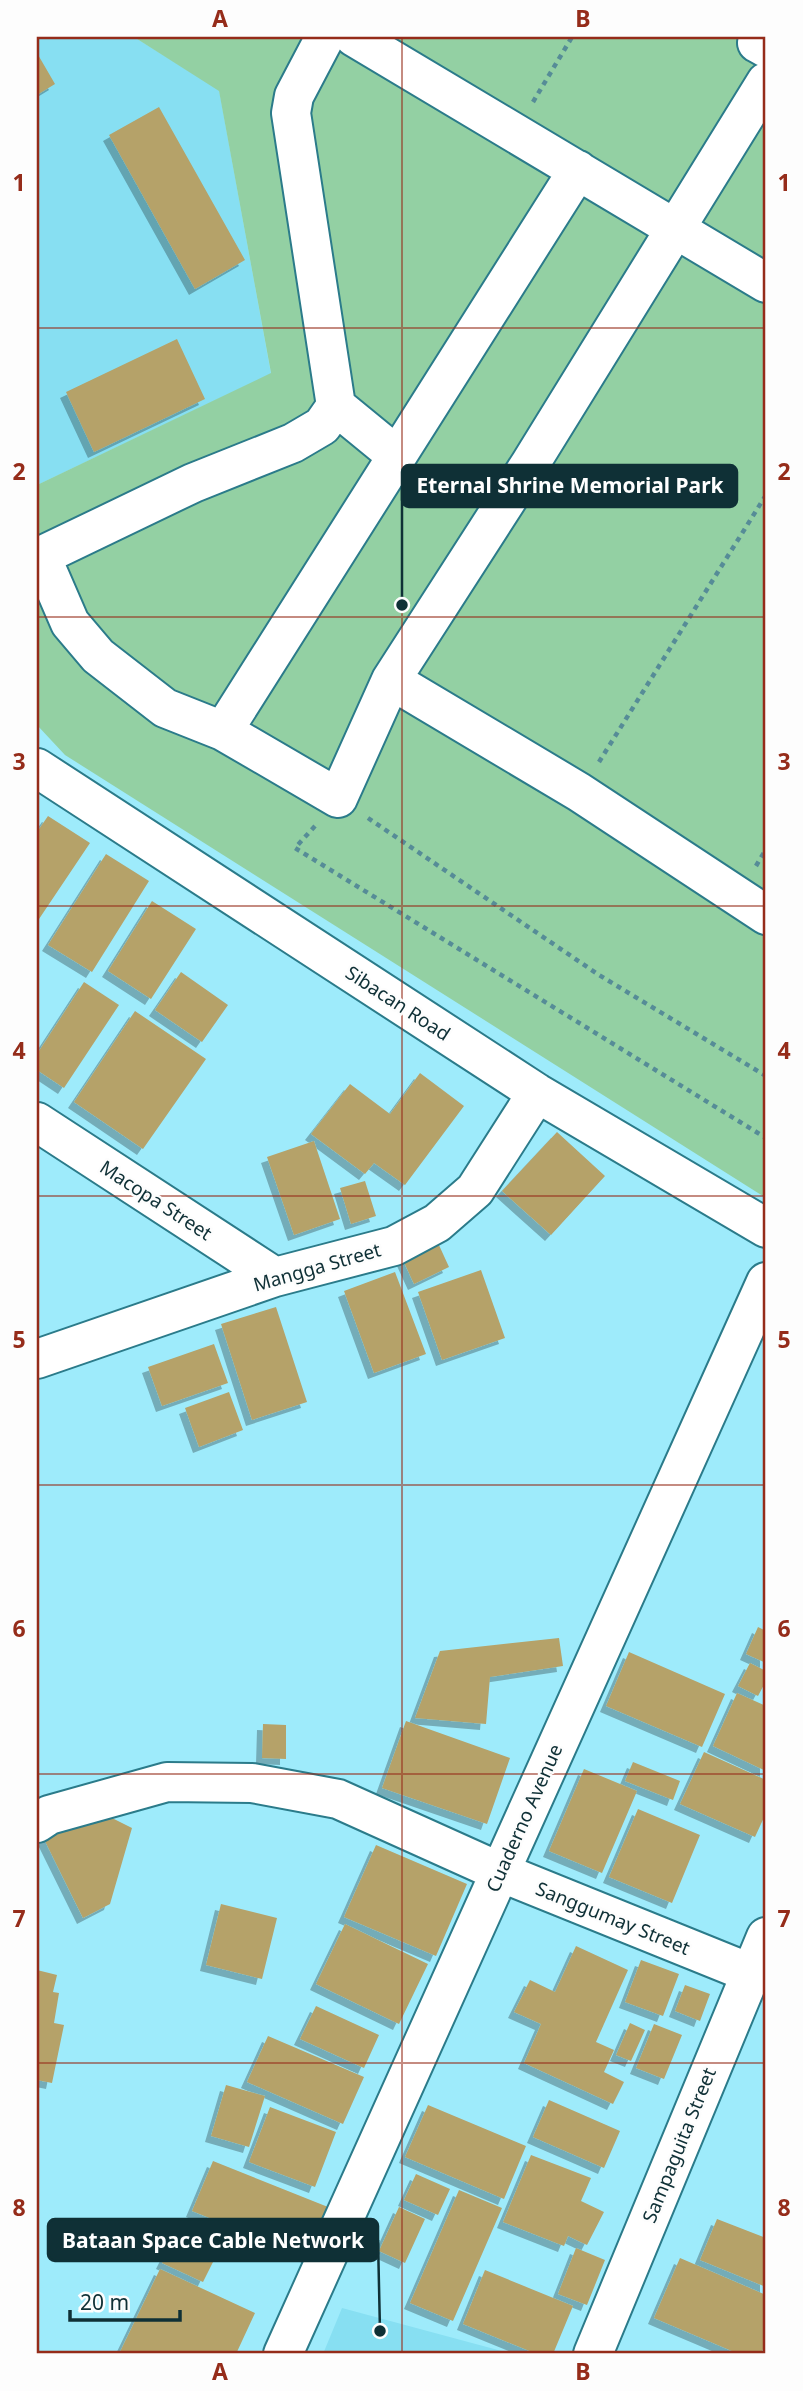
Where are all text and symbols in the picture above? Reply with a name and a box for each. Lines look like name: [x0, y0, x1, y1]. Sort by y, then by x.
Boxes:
text: A: [212, 2, 228, 34]
text: B: [575, 2, 591, 34]
text: 1: [12, 166, 26, 198]
text: 1: [777, 166, 791, 198]
text: 2: [12, 455, 26, 487]
text: 2: [777, 455, 791, 487]
callout: Eternal Shrine Memorial Park: [402, 465, 737, 507]
text: Eternal Shrine Memorial Park: [416, 471, 725, 499]
text: 3: [12, 745, 26, 777]
text: 3: [777, 745, 791, 777]
street label: Sibacan Road: [341, 959, 455, 1047]
text: 4: [12, 1034, 26, 1066]
text: 4: [777, 1034, 791, 1066]
street label: Macopa Street: [95, 1154, 217, 1246]
street label: Mangga Street: [250, 1236, 384, 1298]
text: 5: [12, 1323, 26, 1355]
text: 5: [777, 1323, 791, 1355]
text: 6: [12, 1612, 26, 1644]
text: 6: [777, 1612, 791, 1644]
street label: Cuaderno Avenue: [480, 1740, 568, 1896]
street label: Sanggumay Street: [532, 1875, 694, 1961]
text: 7: [12, 1902, 26, 1934]
text: 7: [777, 1902, 791, 1934]
street label: Sampaguita Street: [636, 2063, 722, 2226]
text: 8: [12, 2191, 26, 2223]
text: 8: [777, 2191, 791, 2223]
callout: Bataan Space Cable Network: [48, 2219, 378, 2261]
text: Bataan Space Cable Network: [62, 2226, 365, 2254]
scale bar: [70, 2279, 180, 2323]
text: 20 m: [80, 2288, 129, 2316]
text: A: [212, 2355, 228, 2387]
text: B: [575, 2355, 591, 2387]

